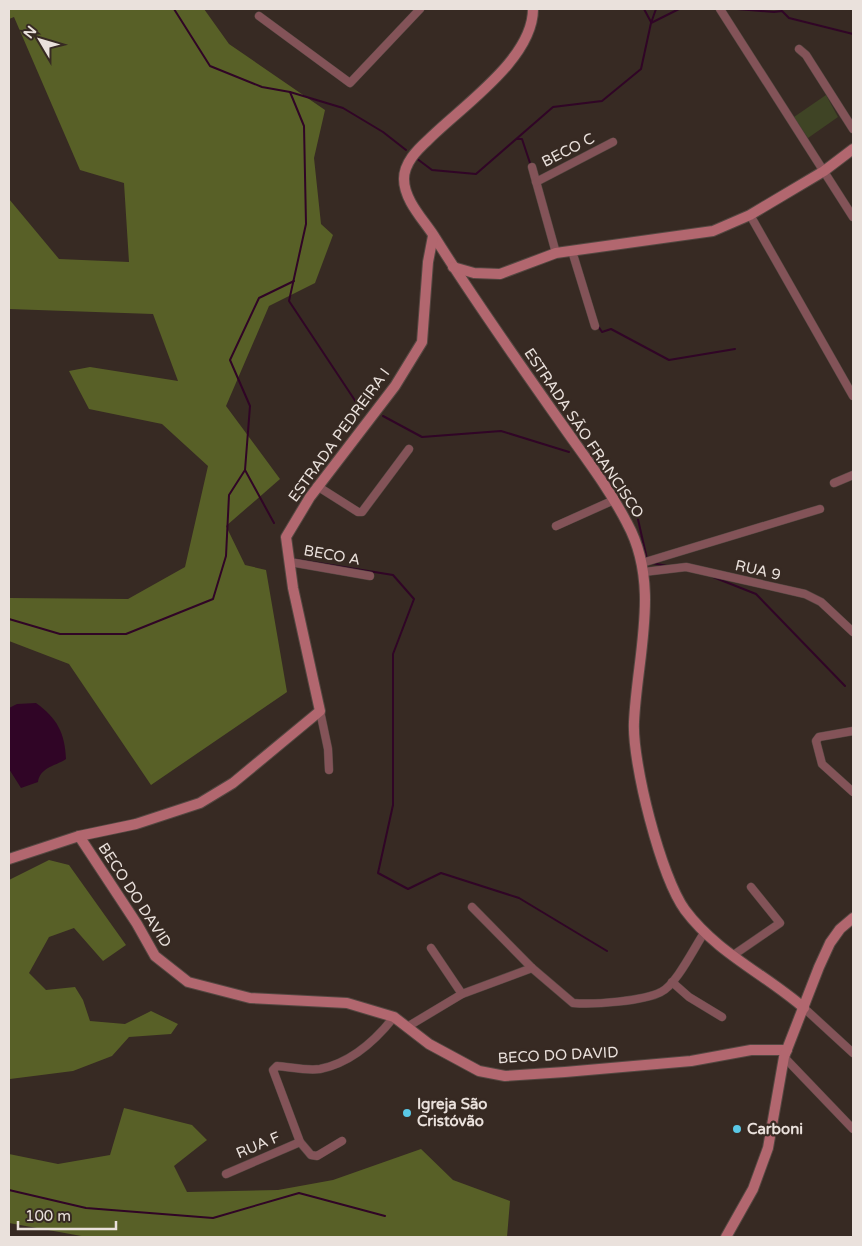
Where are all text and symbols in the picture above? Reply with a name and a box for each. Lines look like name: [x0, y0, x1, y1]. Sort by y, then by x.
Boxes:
north arrow: [15, 15, 65, 65]
text: N: [20, 23, 40, 42]
street label: BECO C: [539, 129, 597, 171]
street label: ESTRADA SÃO FRANCISCO: [520, 345, 648, 521]
street label: ESTRADA PEDREIRA I: [284, 365, 394, 505]
street label: BECO A: [302, 541, 362, 569]
street label: RUA 9: [733, 556, 783, 584]
street label: BECO DO DAVID: [95, 839, 175, 951]
street label: BECO DO DAVID: [497, 1043, 619, 1067]
place label: Igreja São Cristóvão: [417, 1095, 487, 1130]
marker: Igreja São Cristóvão: [401, 1107, 413, 1119]
place label: Carboni: [747, 1120, 803, 1138]
marker: Carboni: [731, 1123, 743, 1135]
street label: RUA F: [233, 1128, 283, 1162]
scale bar: [18, 1198, 115, 1230]
text: 100 m: [25, 1207, 71, 1225]

